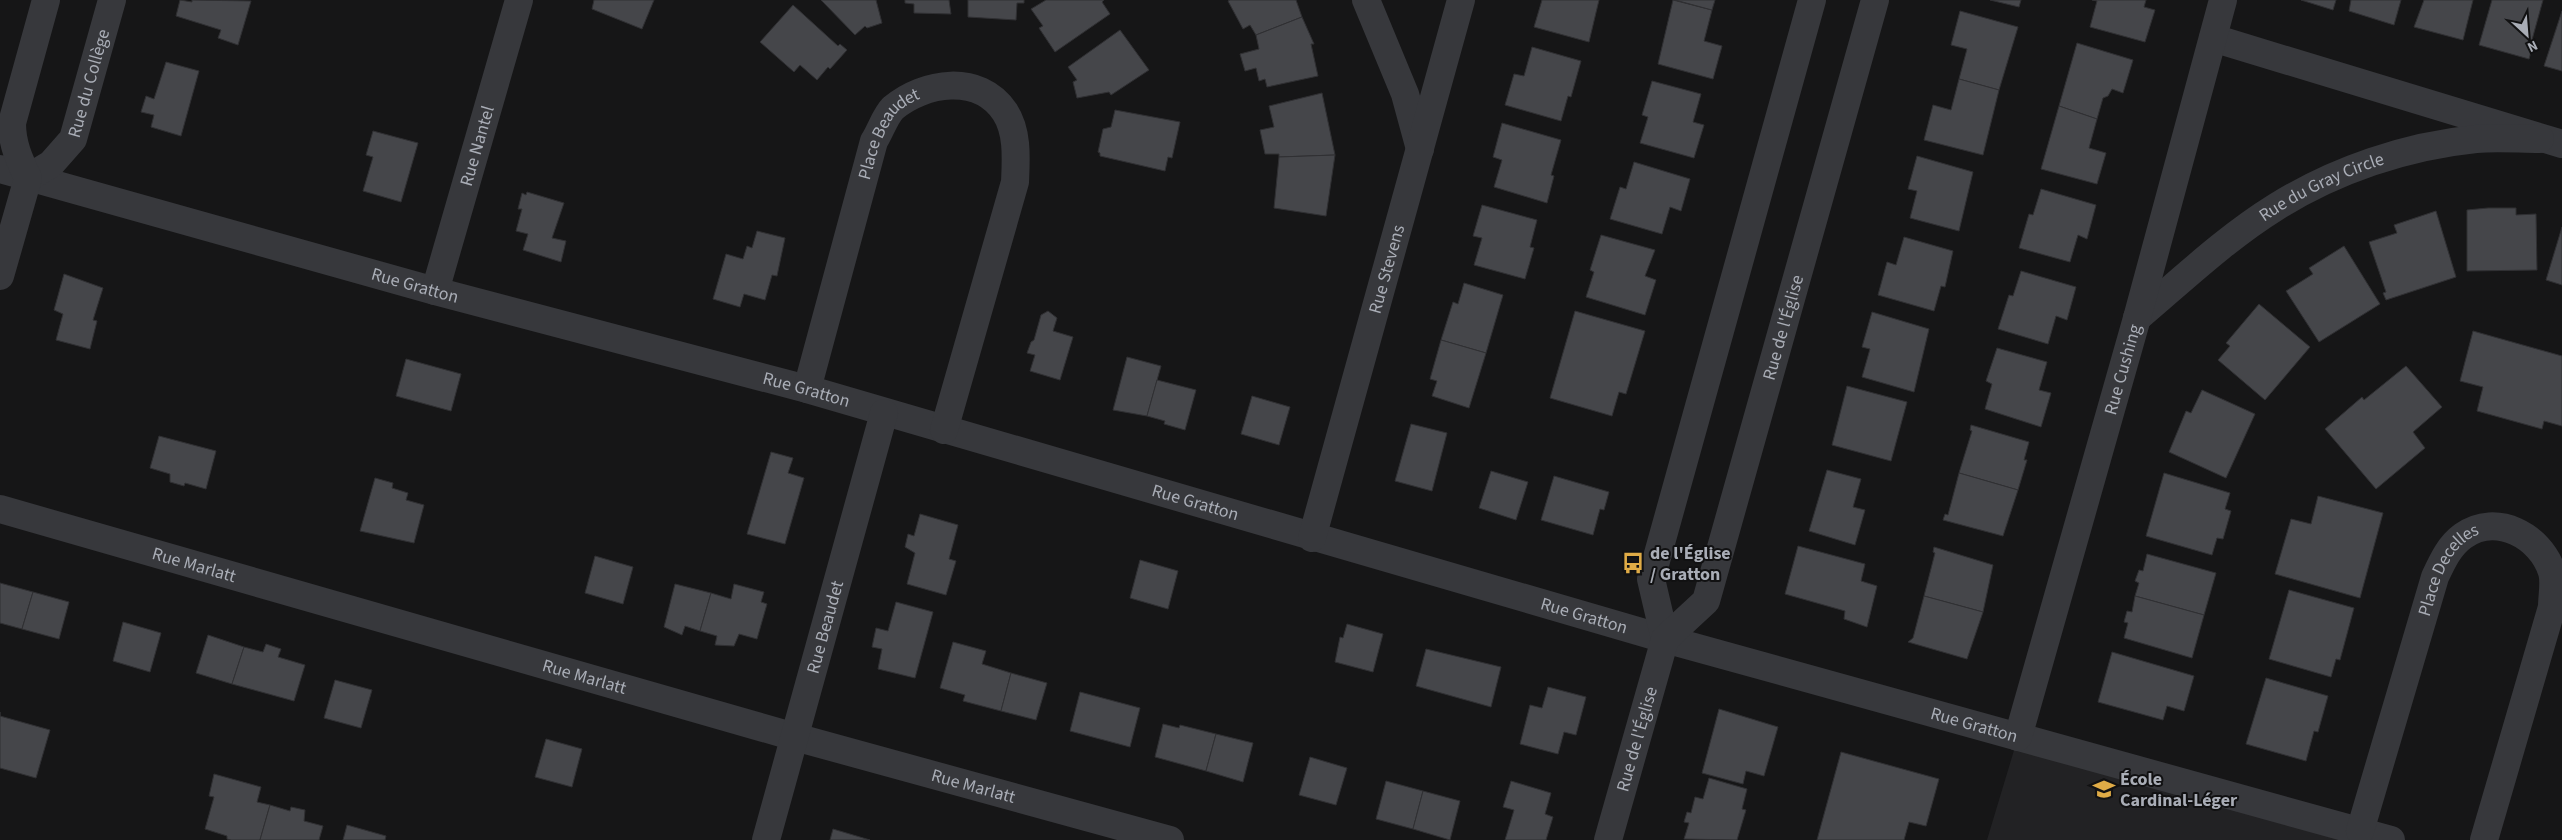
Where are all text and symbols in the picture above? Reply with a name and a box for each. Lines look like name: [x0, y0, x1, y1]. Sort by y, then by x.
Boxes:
north arrow: [2502, 10, 2552, 60]
street label: Rue du Collège: [62, 26, 116, 141]
text: N: [2524, 35, 2541, 57]
street label: Place Beaudet: [852, 82, 924, 183]
street label: Rue Nantel: [454, 103, 501, 189]
street label: Rue du Gray Circle: [2254, 147, 2387, 228]
street label: Rue Stevens: [1363, 222, 1411, 317]
street label: Rue Gratton: [368, 262, 461, 310]
street label: Rue de l'Église: [1757, 272, 1810, 383]
street label: Rue Cushing: [2098, 321, 2148, 418]
street label: Rue Gratton: [760, 366, 853, 414]
street label: Rue Gratton: [1149, 478, 1242, 527]
street label: Place Decelles: [2412, 517, 2482, 619]
street label: Rue Marlatt: [149, 541, 239, 589]
place label: de l'Église / Gratton: [1650, 541, 1731, 587]
bus stop icon: de l'Église / Gratton: [1620, 550, 1646, 576]
street label: Rue Beaudet: [801, 578, 850, 677]
street label: Rue Gratton: [1538, 591, 1631, 640]
street label: Rue Marlatt: [539, 653, 629, 701]
street label: Rue de l'Église: [1610, 684, 1664, 795]
street label: Rue Gratton: [1928, 701, 2021, 749]
street label: Rue Marlatt: [928, 763, 1018, 810]
place label: École Cardinal-Léger: [2120, 767, 2238, 813]
school or university icon: École Cardinal-Léger: [2091, 776, 2117, 802]

